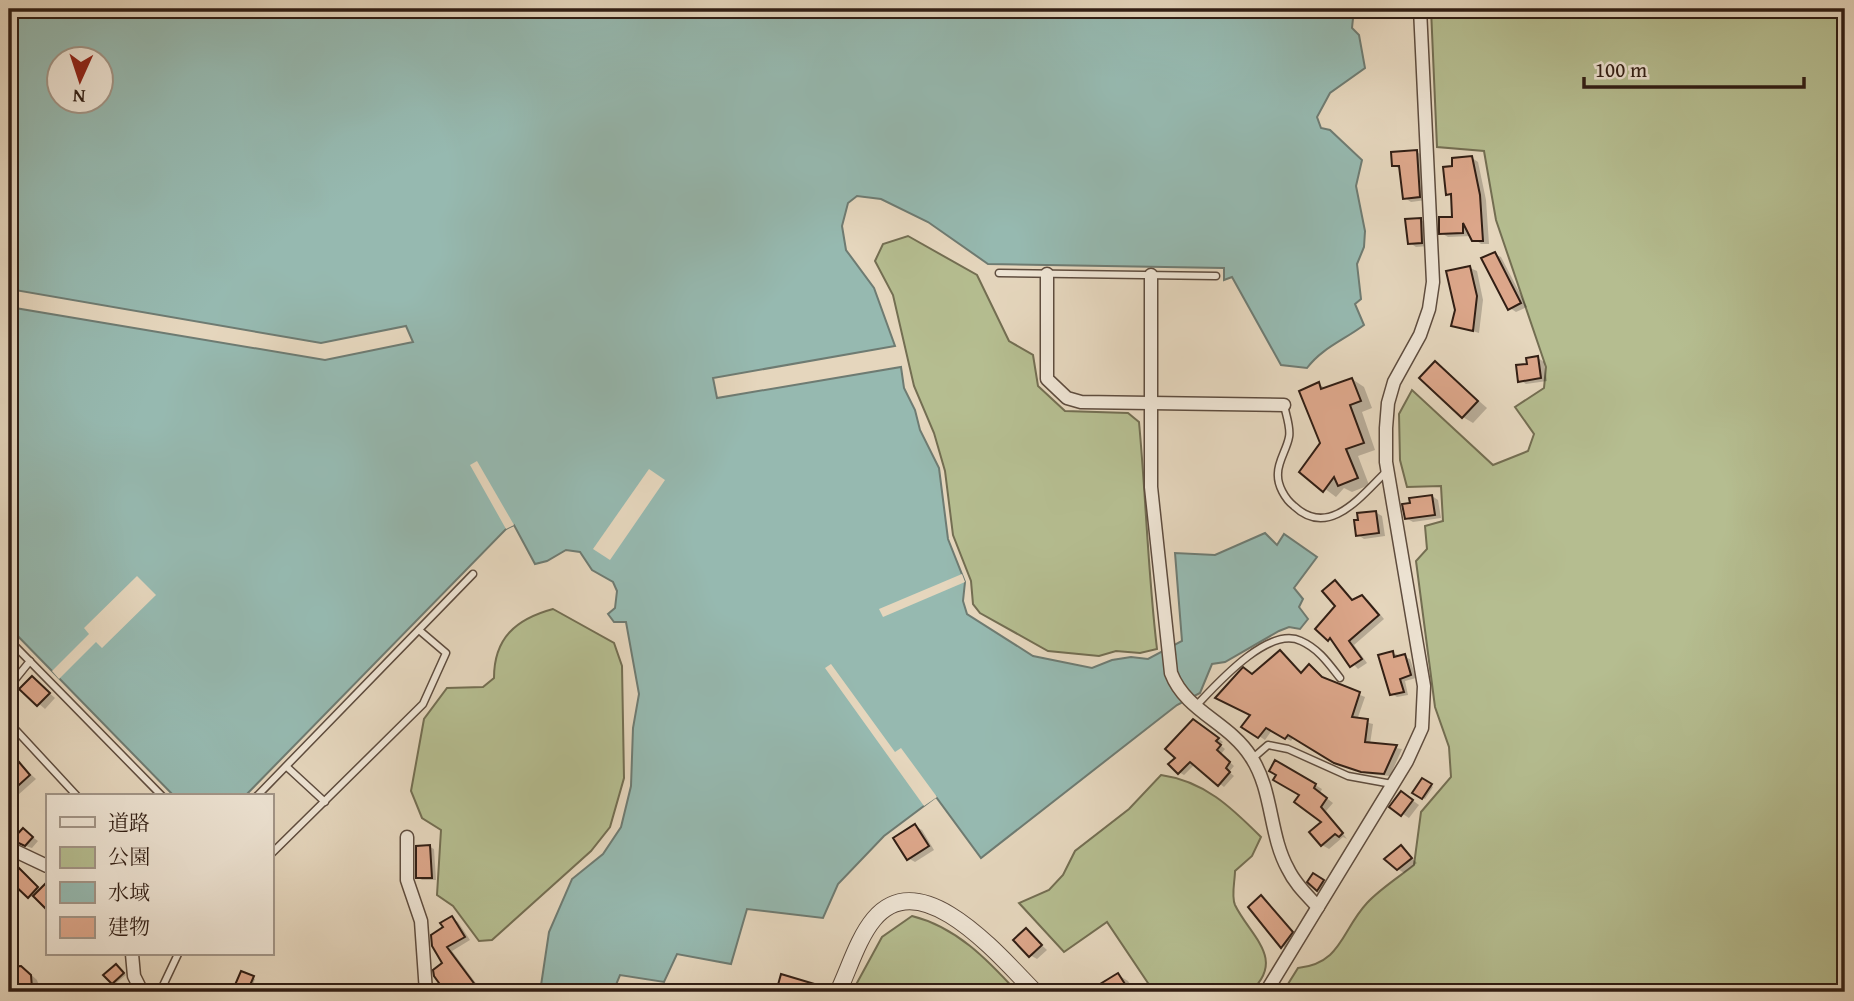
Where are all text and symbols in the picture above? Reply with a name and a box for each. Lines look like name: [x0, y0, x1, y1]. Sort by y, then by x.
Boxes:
north arrow: [46, 46, 116, 116]
scale bar: [1584, 46, 1805, 90]
text: 100 m: [1595, 54, 1647, 85]
text: N: [72, 83, 86, 111]
legend: [46, 794, 273, 956]
text: 道路: [108, 807, 150, 838]
text: 公園: [108, 841, 150, 872]
text: 水域: [108, 877, 150, 908]
text: 建物: [108, 911, 150, 942]

